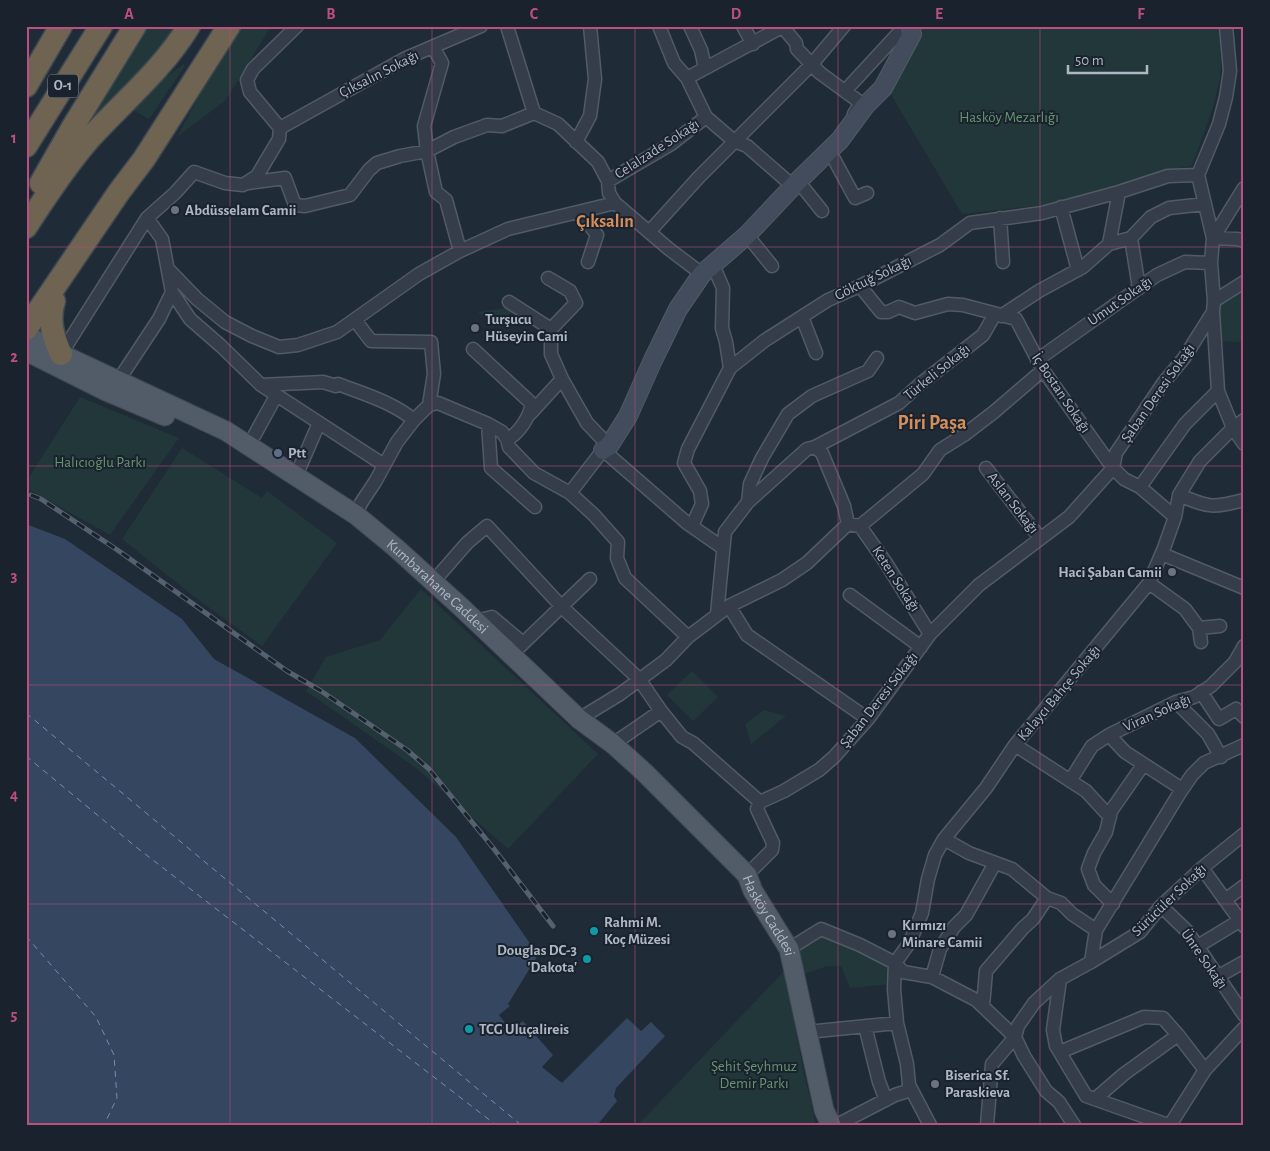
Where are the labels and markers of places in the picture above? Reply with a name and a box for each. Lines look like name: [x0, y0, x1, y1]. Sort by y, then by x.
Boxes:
place label: Abdüsselam Camii: [185, 203, 297, 218]
marker: Abdüsselam Camii: [169, 204, 181, 216]
place label: Turşucu Hüseyin Cami: [485, 312, 568, 344]
marker: Turşucu Hüseyin Cami: [469, 322, 481, 334]
place label: Ptt: [288, 446, 306, 461]
marker: Ptt: [272, 447, 284, 459]
place label: Haci Şaban Camii: [1058, 565, 1162, 580]
marker: Haci Şaban Camii: [1166, 566, 1178, 578]
place label: Rahmi M. Koç Müzesi: [604, 915, 670, 947]
place label: Kırmızı Minare Camii: [902, 918, 982, 950]
marker: Rahmi M. Koç Müzesi: [588, 925, 600, 937]
marker: Kırmızı Minare Camii: [886, 928, 898, 940]
place label: Douglas DC-3 'Dakota': [497, 943, 577, 975]
marker: Douglas DC-3 'Dakota': [581, 953, 593, 965]
place label: TCG Uluçalireis: [479, 1022, 569, 1037]
marker: TCG Uluçalireis: [463, 1023, 475, 1035]
place label: Biserica Sf. Paraskieva: [945, 1068, 1010, 1100]
marker: Biserica Sf. Paraskieva: [929, 1078, 941, 1090]

